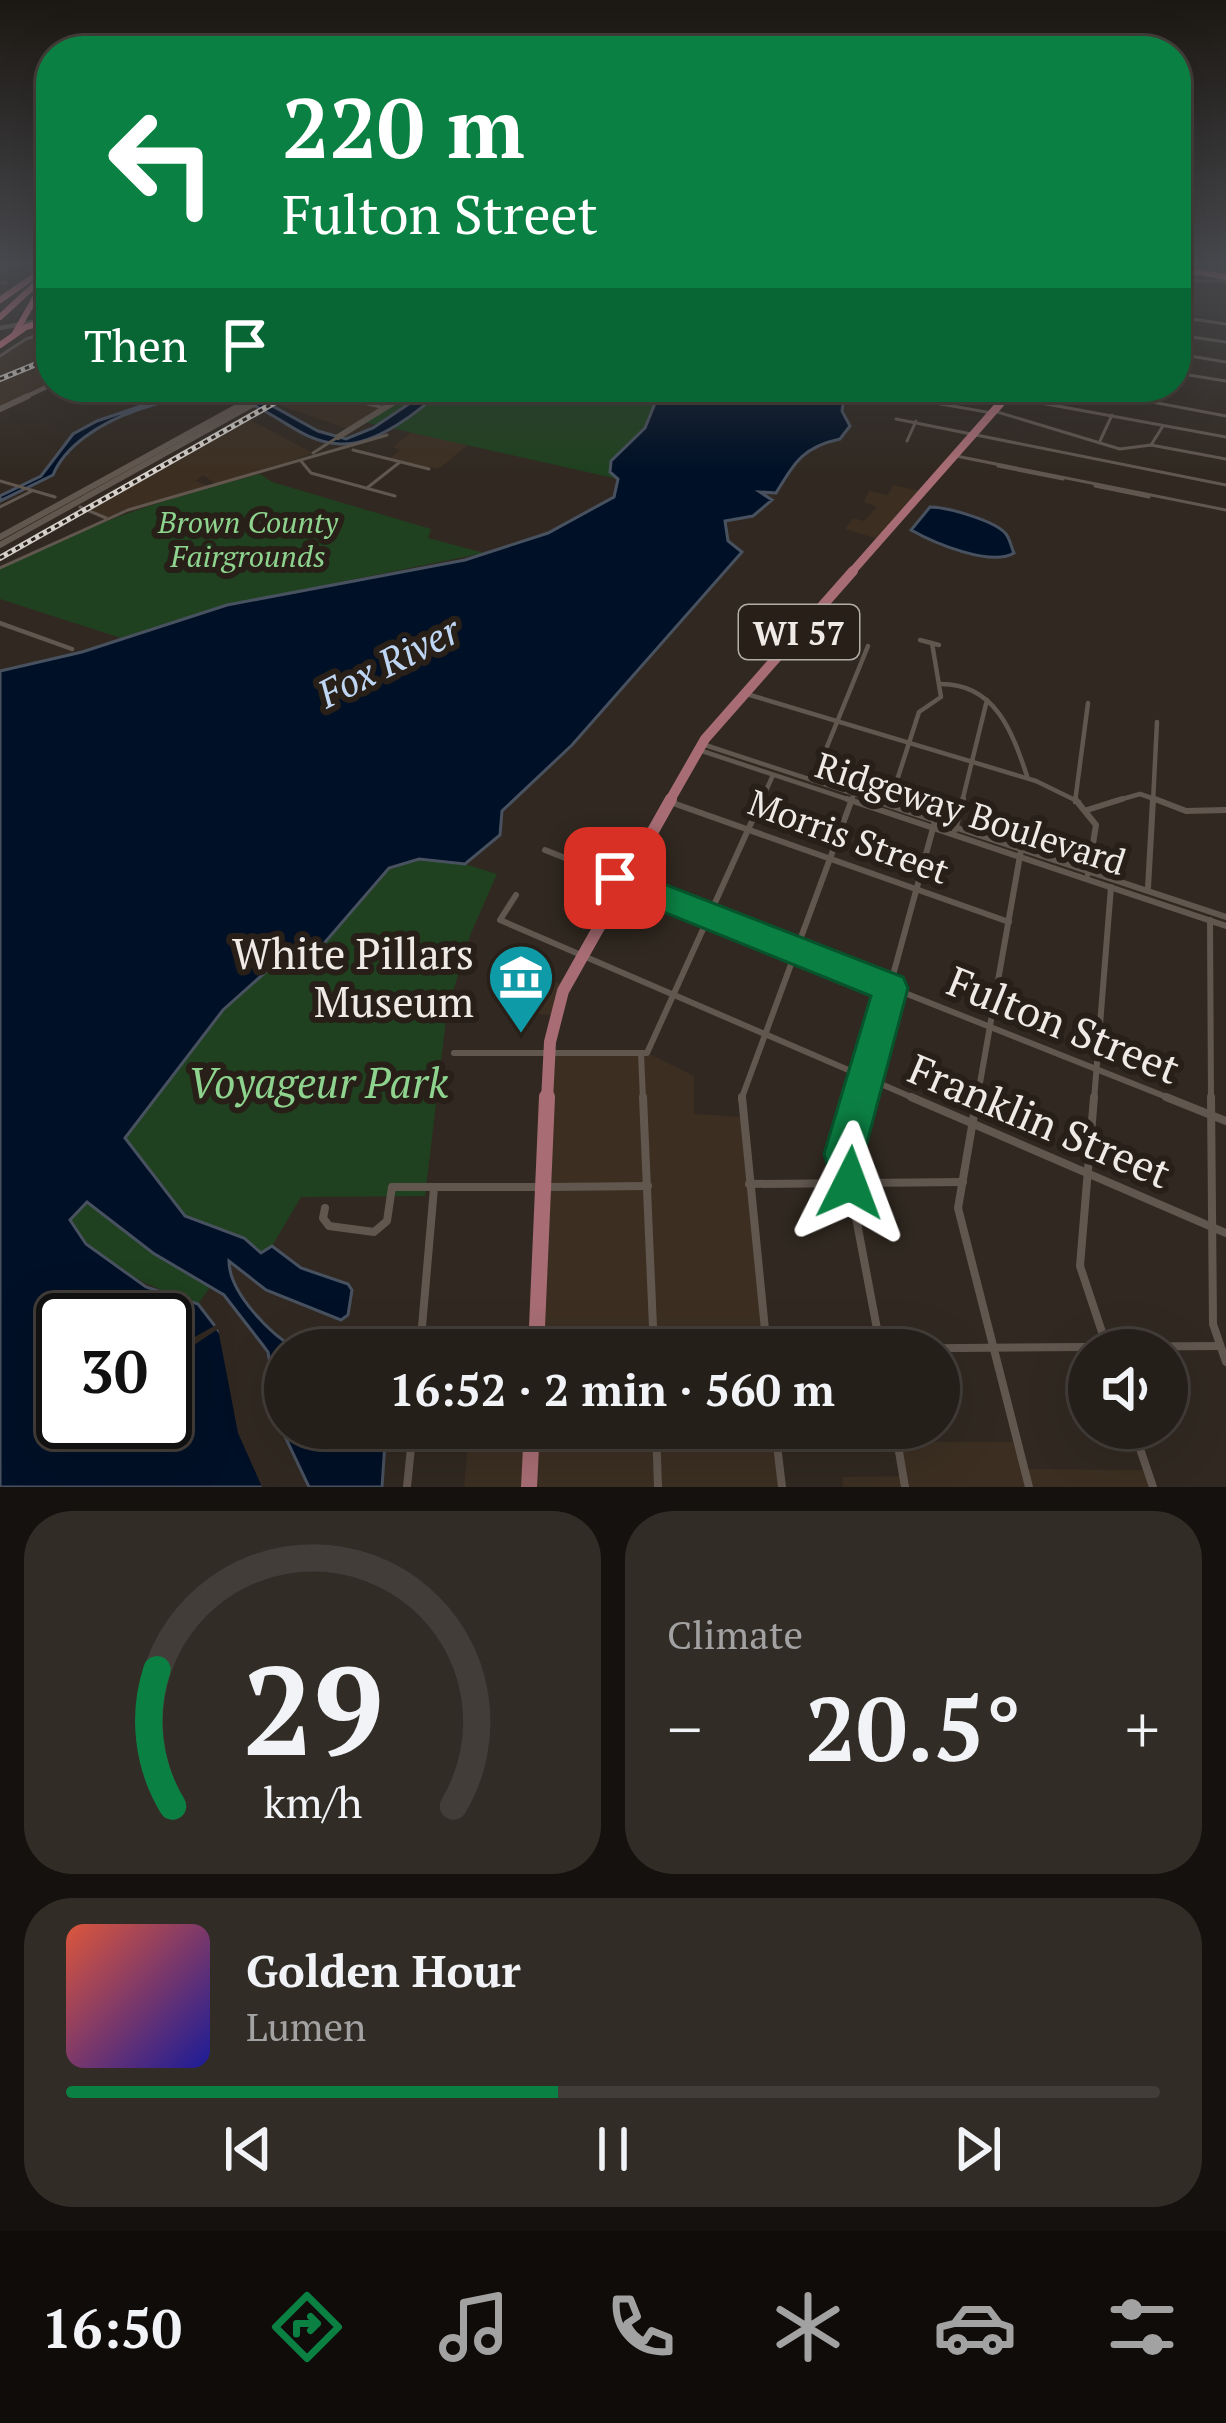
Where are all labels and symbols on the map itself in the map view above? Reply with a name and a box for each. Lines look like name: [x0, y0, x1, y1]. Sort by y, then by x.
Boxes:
park label: Brown County Fairgrounds: [157, 502, 339, 576]
water label: Fox River: [307, 602, 470, 719]
road number: WI 57: [739, 605, 859, 659]
street label: Ridgeway Boulevard: [810, 741, 1132, 885]
street label: Morris Street: [742, 778, 956, 894]
pin: [564, 827, 666, 929]
place label: White Pillars Museum: [232, 925, 474, 1029]
museum icon: White Pillars Museum: [486, 942, 556, 1036]
street label: Fulton Street: [940, 952, 1189, 1096]
street label: Franklin Street: [901, 1040, 1180, 1201]
park label: Voyageur Park: [188, 1054, 449, 1110]
position arrow: [787, 1120, 913, 1246]
speed limit sign: 30: [36, 1293, 192, 1449]

